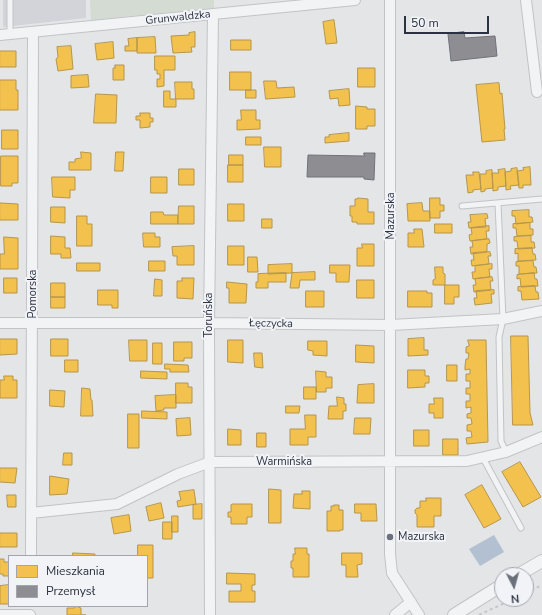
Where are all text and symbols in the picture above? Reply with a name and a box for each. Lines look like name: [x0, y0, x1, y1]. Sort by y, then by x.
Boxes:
street label: Grunwaldzka: [145, 8, 211, 28]
scale bar: [406, 8, 491, 34]
text: 50 m: [411, 15, 439, 31]
street label: Mazurska: [384, 193, 398, 239]
street label: Pomorska: [26, 270, 40, 318]
street label: Toruńska: [202, 293, 216, 337]
street label: Łęczycka: [249, 317, 293, 331]
street label: Warmińska: [256, 455, 312, 469]
place label: Mazurska: [398, 530, 445, 544]
marker: Mazurska: [385, 532, 395, 542]
legend: [8, 555, 148, 607]
text: Mieszkania: [46, 563, 105, 579]
north arrow: [494, 567, 534, 607]
text: Przemysł: [46, 583, 95, 599]
text: N: [510, 591, 520, 606]

